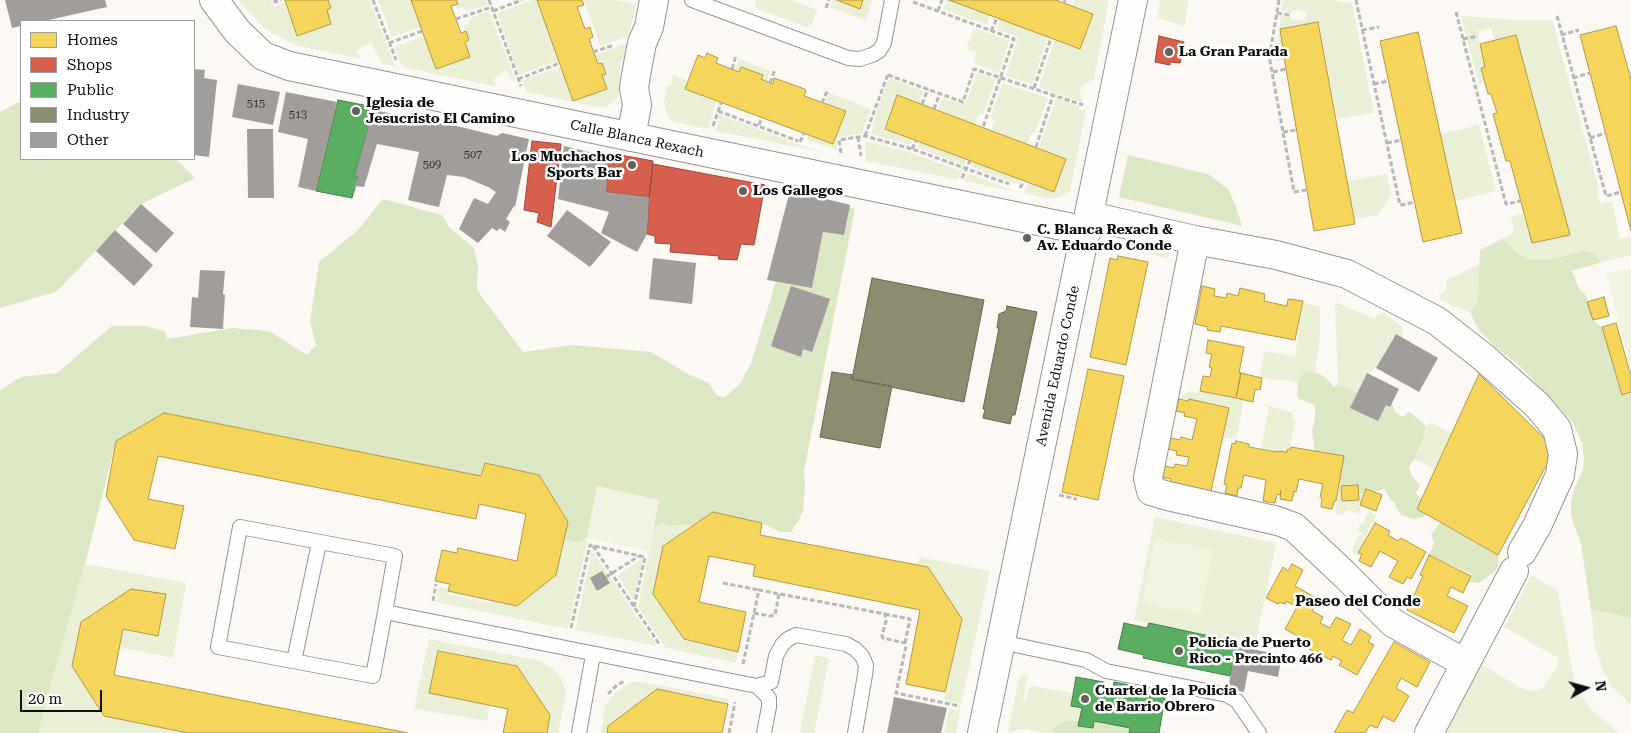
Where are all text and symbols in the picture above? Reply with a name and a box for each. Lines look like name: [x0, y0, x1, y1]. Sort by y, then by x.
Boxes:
legend: [20, 20, 195, 160]
text: Homes: [67, 31, 118, 49]
place label: La Gran Parada: [1179, 44, 1288, 60]
marker: La Gran Parada: [1163, 46, 1175, 58]
text: Shops: [67, 56, 112, 74]
text: Public: [67, 81, 114, 99]
place label: Iglesia de Jesucristo El Camino: [366, 95, 515, 128]
house number: 515: [247, 97, 265, 111]
marker: Iglesia de Jesucristo El Camino: [350, 105, 362, 117]
text: Industry: [67, 106, 129, 124]
house number: 513: [289, 108, 307, 122]
street label: Calle Blanca Rexach: [569, 117, 705, 161]
text: Other: [67, 131, 109, 149]
house number: 507: [464, 148, 482, 162]
place label: Los Muchachos Sports Bar: [511, 149, 622, 182]
house number: 509: [423, 158, 441, 172]
marker: Los Muchachos Sports Bar: [626, 159, 638, 171]
place label: Los Gallegos: [753, 183, 843, 199]
marker: Los Gallegos: [737, 185, 749, 197]
place label: C. Blanca Rexach & Av. Eduardo Conde: [1037, 222, 1173, 254]
marker: C. Blanca Rexach & Av. Eduardo Conde: [1021, 232, 1033, 244]
street label: Avenida Eduardo Conde: [1033, 284, 1083, 448]
district label: Paseo del Conde: [1295, 593, 1421, 611]
place label: Policía de Puerto Rico - Precinto 466: [1189, 635, 1323, 668]
marker: Policía de Puerto Rico - Precinto 466: [1173, 645, 1185, 657]
north arrow: [1561, 663, 1611, 713]
scale bar: [22, 680, 105, 712]
text: N: [1592, 680, 1609, 692]
place label: Cuartel de la Policía de Barrio Obrero: [1095, 683, 1237, 716]
text: 20 m: [28, 690, 62, 708]
marker: Cuartel de la Policía de Barrio Obrero: [1079, 693, 1091, 705]

